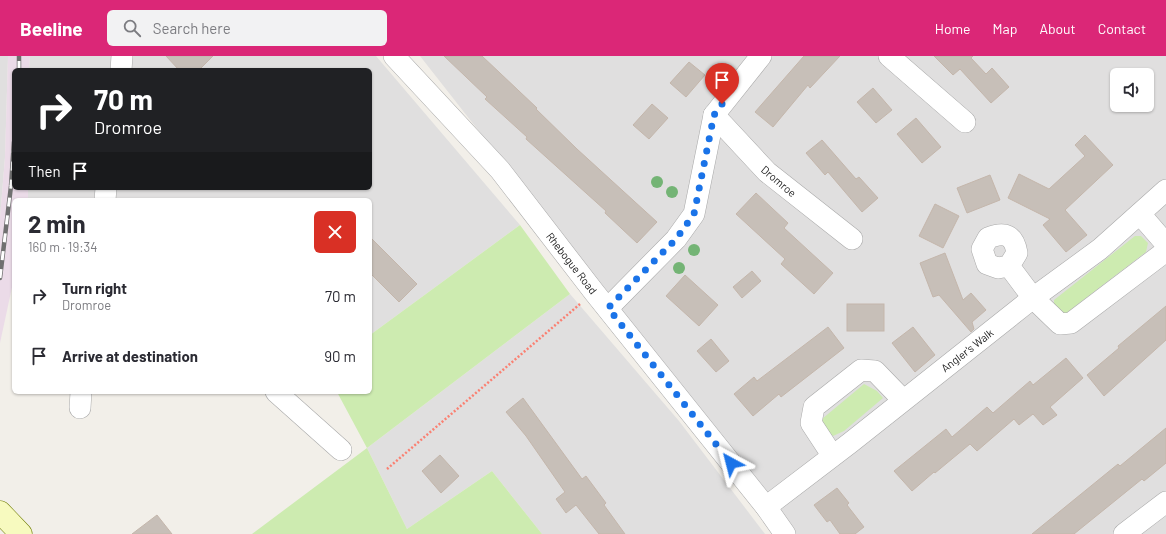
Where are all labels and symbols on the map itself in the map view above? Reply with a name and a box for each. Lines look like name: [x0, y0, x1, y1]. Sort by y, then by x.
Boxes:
pin: [705, 63, 739, 104]
street label: Dromroe: [759, 163, 799, 199]
street label: Rhebogue Road: [544, 230, 600, 296]
street label: Angler's Walk: [938, 325, 996, 374]
position arrow: [710, 442, 752, 484]

